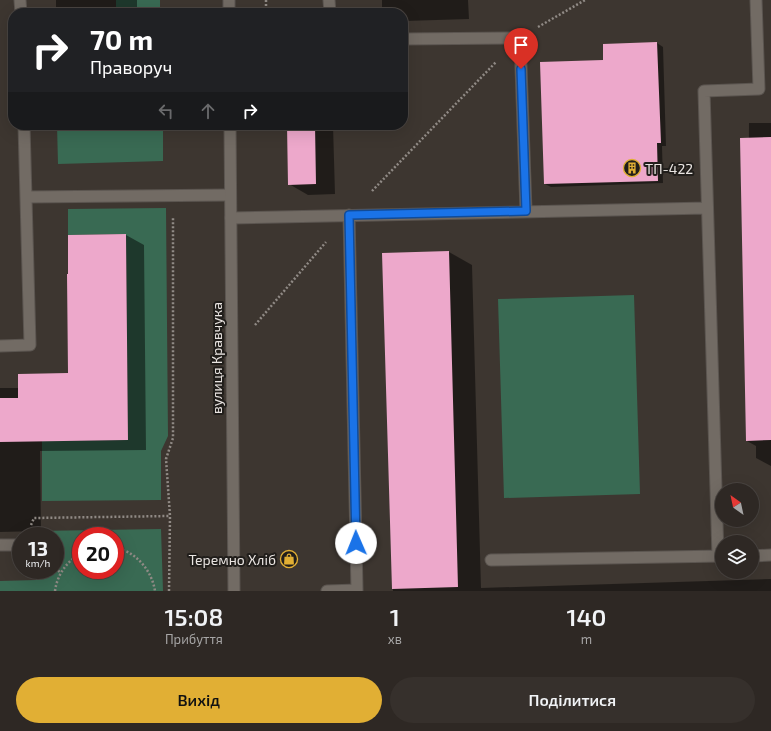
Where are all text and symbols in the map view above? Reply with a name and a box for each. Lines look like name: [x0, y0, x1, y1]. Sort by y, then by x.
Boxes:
text: 70 m: [90, 22, 153, 56]
icon: right: [24, 24, 76, 76]
pin: [504, 28, 538, 69]
icon: arrive: [510, 34, 532, 56]
text: Праворуч: [90, 56, 172, 78]
icon: left: [155, 100, 177, 122]
icon: ahead: [197, 100, 219, 122]
icon: right: [239, 100, 261, 122]
building icon: ТП-422: [622, 158, 642, 178]
place label: ТП-422: [645, 160, 693, 177]
street label: вулиця Кравчука: [208, 302, 225, 414]
north arrow: [715, 483, 759, 527]
map controls: [715, 483, 759, 579]
position arrow: [335, 522, 377, 564]
speed limit sign: 20: [72, 527, 124, 579]
button: layers: [715, 535, 759, 579]
text: 13: [28, 536, 48, 560]
shop icon: Теремно Хліб: [279, 549, 299, 569]
place label: Теремно Хліб: [188, 551, 276, 568]
text: km/h: [26, 557, 50, 569]
text: 15:08: [165, 602, 223, 631]
text: 1: [390, 602, 400, 631]
text: 140: [566, 602, 606, 631]
text: Прибуття: [165, 631, 223, 647]
text: хв: [388, 631, 402, 647]
text: m: [581, 631, 592, 647]
button: Вихід: [16, 677, 382, 723]
button: Поділитися: [390, 677, 755, 723]

